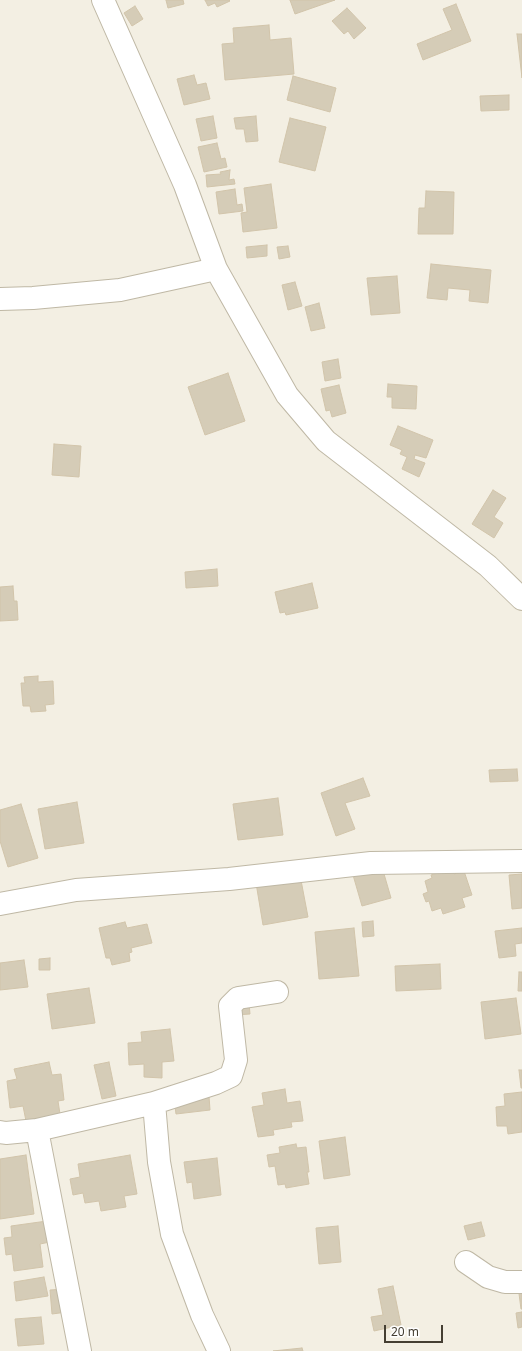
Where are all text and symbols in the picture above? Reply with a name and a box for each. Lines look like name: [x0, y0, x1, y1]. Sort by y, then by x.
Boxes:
scale bar: [386, 1317, 445, 1343]
text: 20 m: [391, 1323, 419, 1340]

